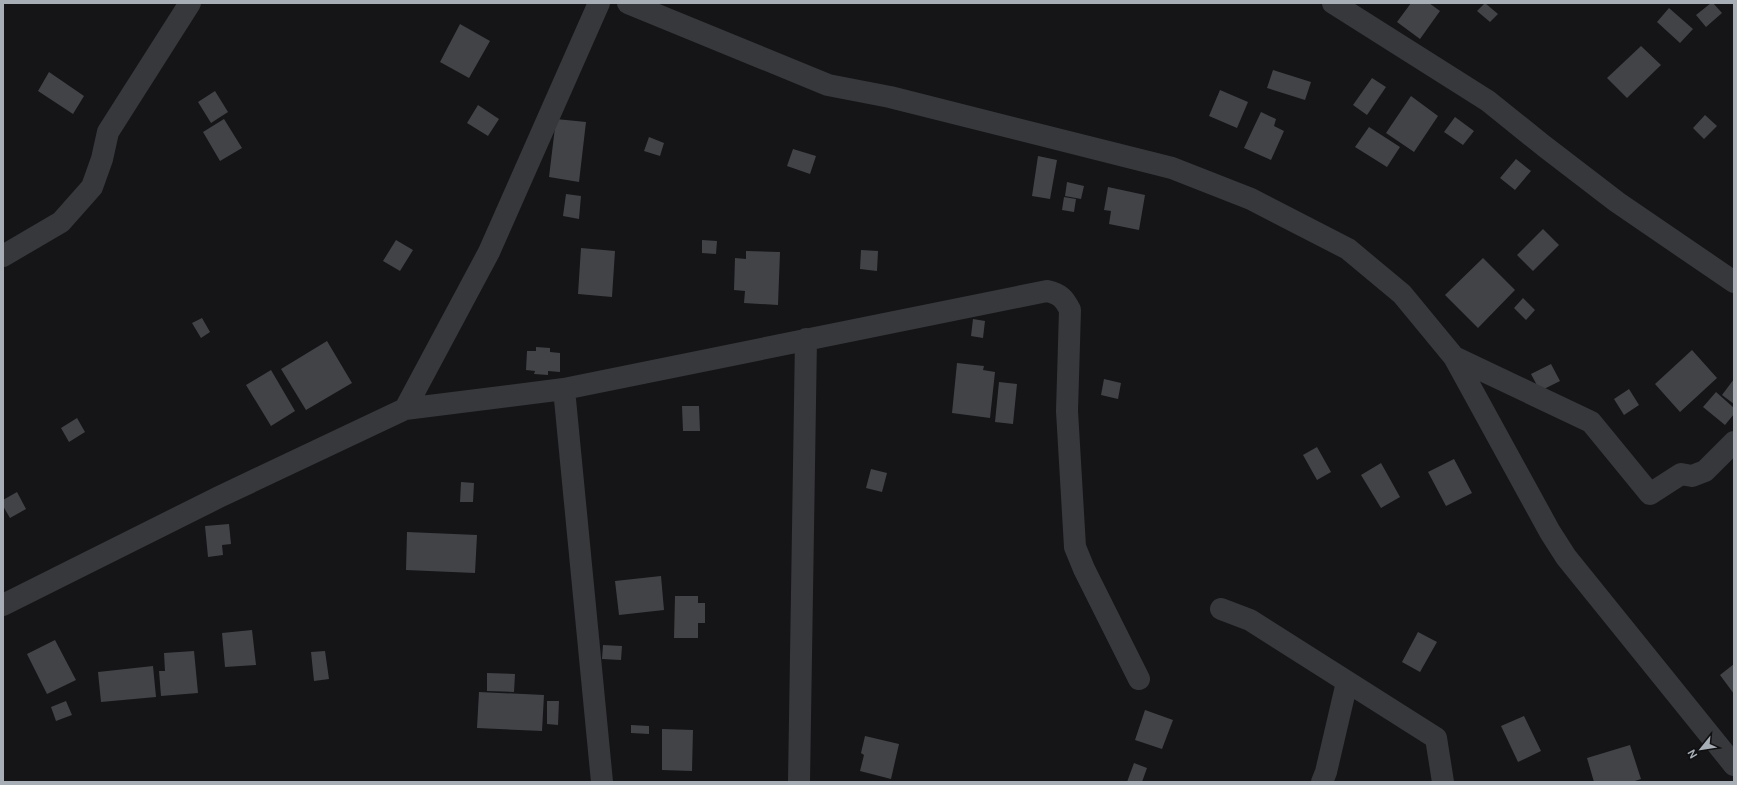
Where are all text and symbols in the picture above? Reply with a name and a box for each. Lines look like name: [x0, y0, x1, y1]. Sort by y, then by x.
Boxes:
north arrow: [1681, 729, 1721, 769]
text: N: [1684, 747, 1700, 761]

